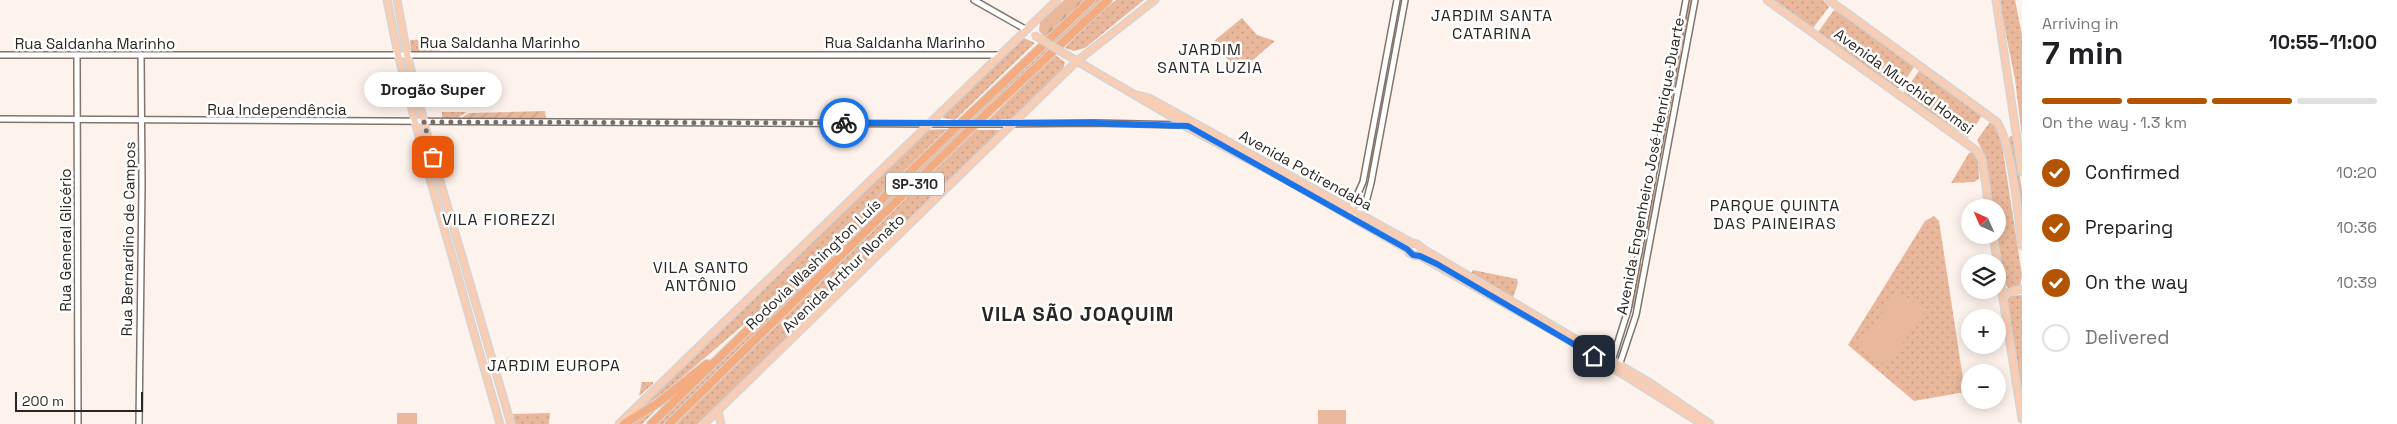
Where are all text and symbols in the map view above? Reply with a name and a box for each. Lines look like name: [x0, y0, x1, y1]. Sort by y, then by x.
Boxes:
district label: JARDIM SANTA CATARINA: [1431, 5, 1553, 44]
text: Arriving in: [2042, 13, 2119, 34]
street label: Avenida Engenheiro José Henrique Duarte: [1612, 16, 1688, 316]
street label: Avenida Murchid Homsi: [1831, 24, 1977, 138]
text: 10:55–11:00: [2269, 30, 2377, 55]
street label: Rua Saldanha Marinho: [420, 33, 580, 52]
street label: Rua Saldanha Marinho: [825, 33, 985, 52]
text: 7 min: [2042, 33, 2123, 73]
street label: Rua Saldanha Marinho: [15, 34, 175, 53]
district label: JARDIM SANTA LUZIA: [1157, 39, 1263, 78]
callout: Drogão Super: [364, 72, 502, 107]
text: Drogão Super: [381, 79, 485, 100]
courier: [819, 98, 869, 148]
street label: Rua Independência: [207, 100, 347, 119]
icon: bike: [830, 109, 858, 137]
text: On the way · 1.3 km: [2042, 112, 2187, 133]
street label: Avenida Potirendaba: [1236, 126, 1376, 215]
pin: [412, 136, 454, 178]
street label: Rua Bernardino de Campos: [117, 141, 139, 337]
icon: bag: [419, 143, 447, 171]
icon: check: [2042, 159, 2070, 187]
text: Confirmed: [2085, 160, 2180, 185]
text: 10:20: [2336, 162, 2377, 183]
street label: Rua General Glicério: [56, 168, 75, 312]
road number: SP-310: [886, 172, 944, 195]
street label: Rodovia Washington Luís: [741, 194, 885, 334]
district label: PARQUE QUINTA DAS PAINEIRAS: [1710, 195, 1840, 234]
north arrow: [1961, 199, 2006, 244]
map controls: [1961, 199, 2006, 409]
district label: VILA FIOREZZI: [442, 209, 556, 230]
street label: Avenida Arthur Nonato: [778, 210, 908, 336]
icon: check: [2042, 214, 2070, 242]
text: Preparing: [2085, 215, 2173, 240]
text: 10:36: [2337, 217, 2377, 238]
button: layers: [1961, 254, 2006, 299]
district label: VILA SANTO ANTÔNIO: [653, 257, 749, 296]
icon: check: [2042, 269, 2070, 297]
text: On the way: [2085, 270, 2188, 295]
text: 10:39: [2337, 272, 2377, 293]
district label: VILA SÃO JOAQUIM: [982, 301, 1174, 327]
button: +: [1961, 309, 2006, 354]
text: Delivered: [2085, 325, 2170, 350]
pin: [1573, 335, 1615, 377]
icon: home: [1580, 342, 1608, 370]
district label: JARDIM EUROPA: [487, 355, 621, 376]
button: −: [1961, 364, 2006, 409]
scale bar: [15, 389, 142, 412]
text: 200 m: [22, 392, 64, 410]

